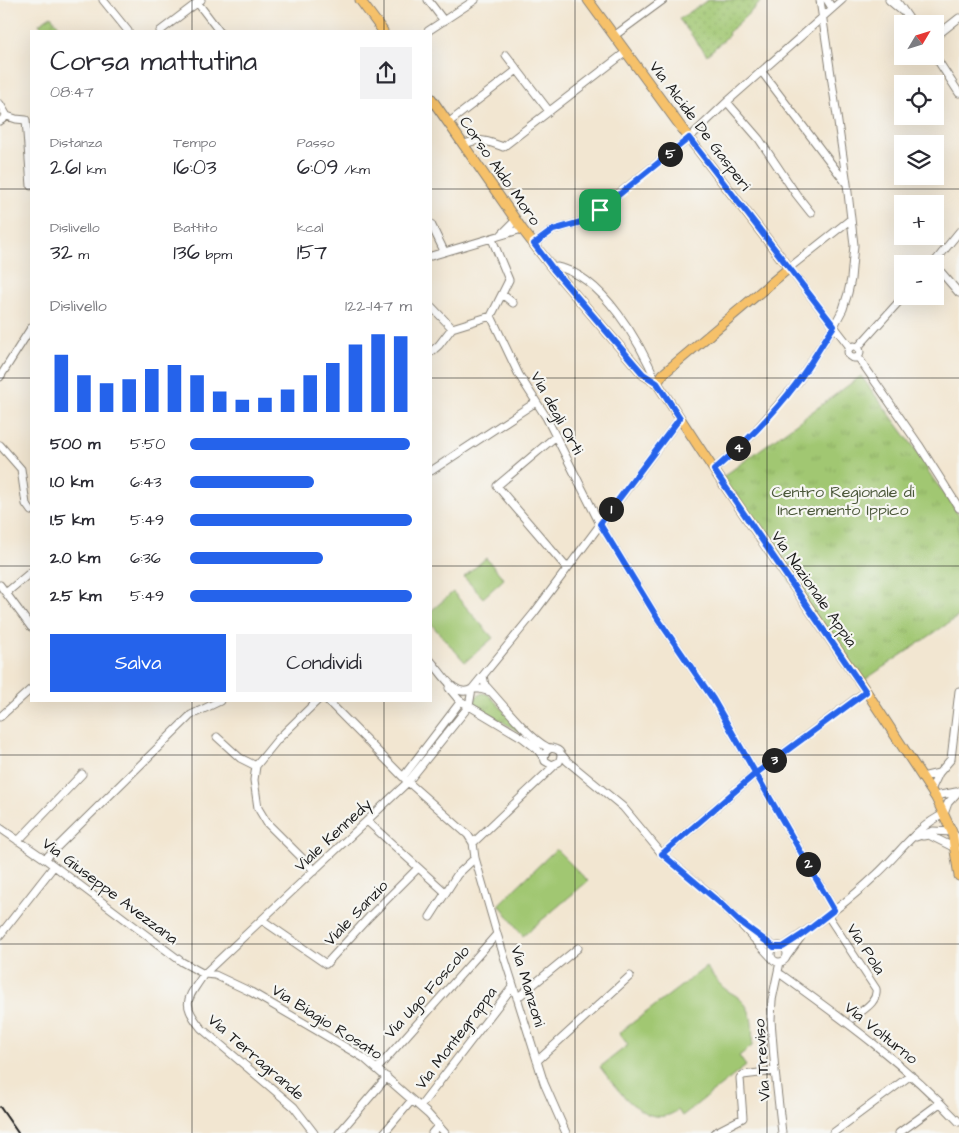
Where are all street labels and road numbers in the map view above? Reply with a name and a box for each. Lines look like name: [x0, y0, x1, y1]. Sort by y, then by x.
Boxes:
street label: Via Alcide De Gasperi: [644, 57, 756, 196]
street label: Corso Aldo Moro: [454, 112, 546, 230]
street label: Via degli Orti: [524, 367, 589, 460]
street label: Via Nazionale Appia: [766, 527, 862, 651]
street label: Viale Kennedy: [290, 793, 377, 877]
street label: Via Giuseppe Avezzana: [37, 832, 183, 950]
street label: Viale Sanzio: [319, 875, 393, 951]
street label: Via Pola: [841, 919, 891, 979]
street label: Via Ugo Foscolo: [379, 941, 476, 1044]
street label: Via Manzoni: [505, 943, 551, 1030]
street label: Via Biagio Rosato: [267, 979, 387, 1066]
street label: Via Montegrappa: [410, 982, 503, 1095]
street label: Via Volturno: [840, 996, 922, 1070]
street label: Via Terragrande: [202, 1009, 309, 1106]
street label: Via Treviso: [748, 1018, 776, 1102]

